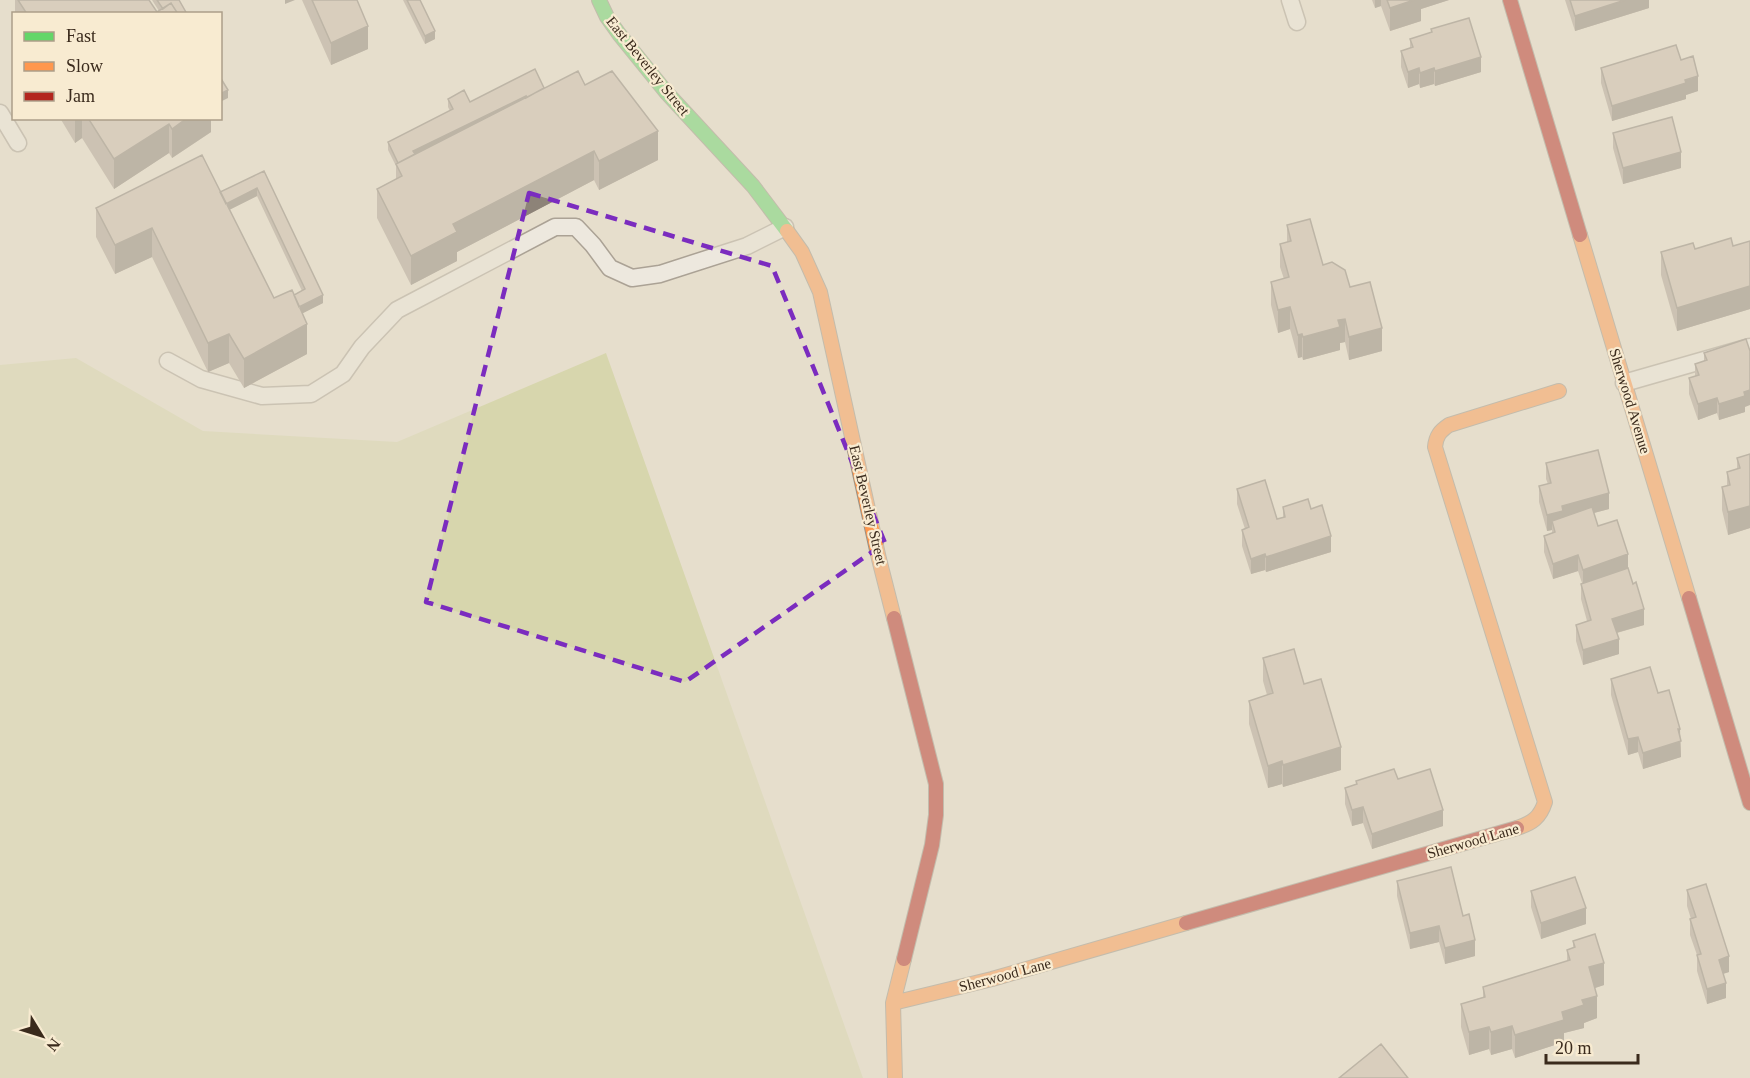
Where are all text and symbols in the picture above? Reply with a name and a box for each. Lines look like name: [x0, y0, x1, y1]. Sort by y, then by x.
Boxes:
legend: [12, 12, 222, 120]
street label: East Beverley Street: [603, 13, 693, 119]
text: Fast: [66, 26, 96, 46]
text: Slow: [66, 56, 103, 76]
text: Jam: [66, 86, 95, 106]
street label: Sherwood Avenue: [1606, 346, 1654, 456]
street label: East Beverley Street: [846, 444, 890, 567]
street label: Sherwood Lane: [1425, 820, 1521, 862]
street label: Sherwood Lane: [957, 955, 1053, 995]
north arrow: [12, 1006, 72, 1066]
scale bar: [1546, 1027, 1638, 1065]
text: N: [43, 1035, 64, 1055]
text: 20 m: [1555, 1038, 1592, 1058]

